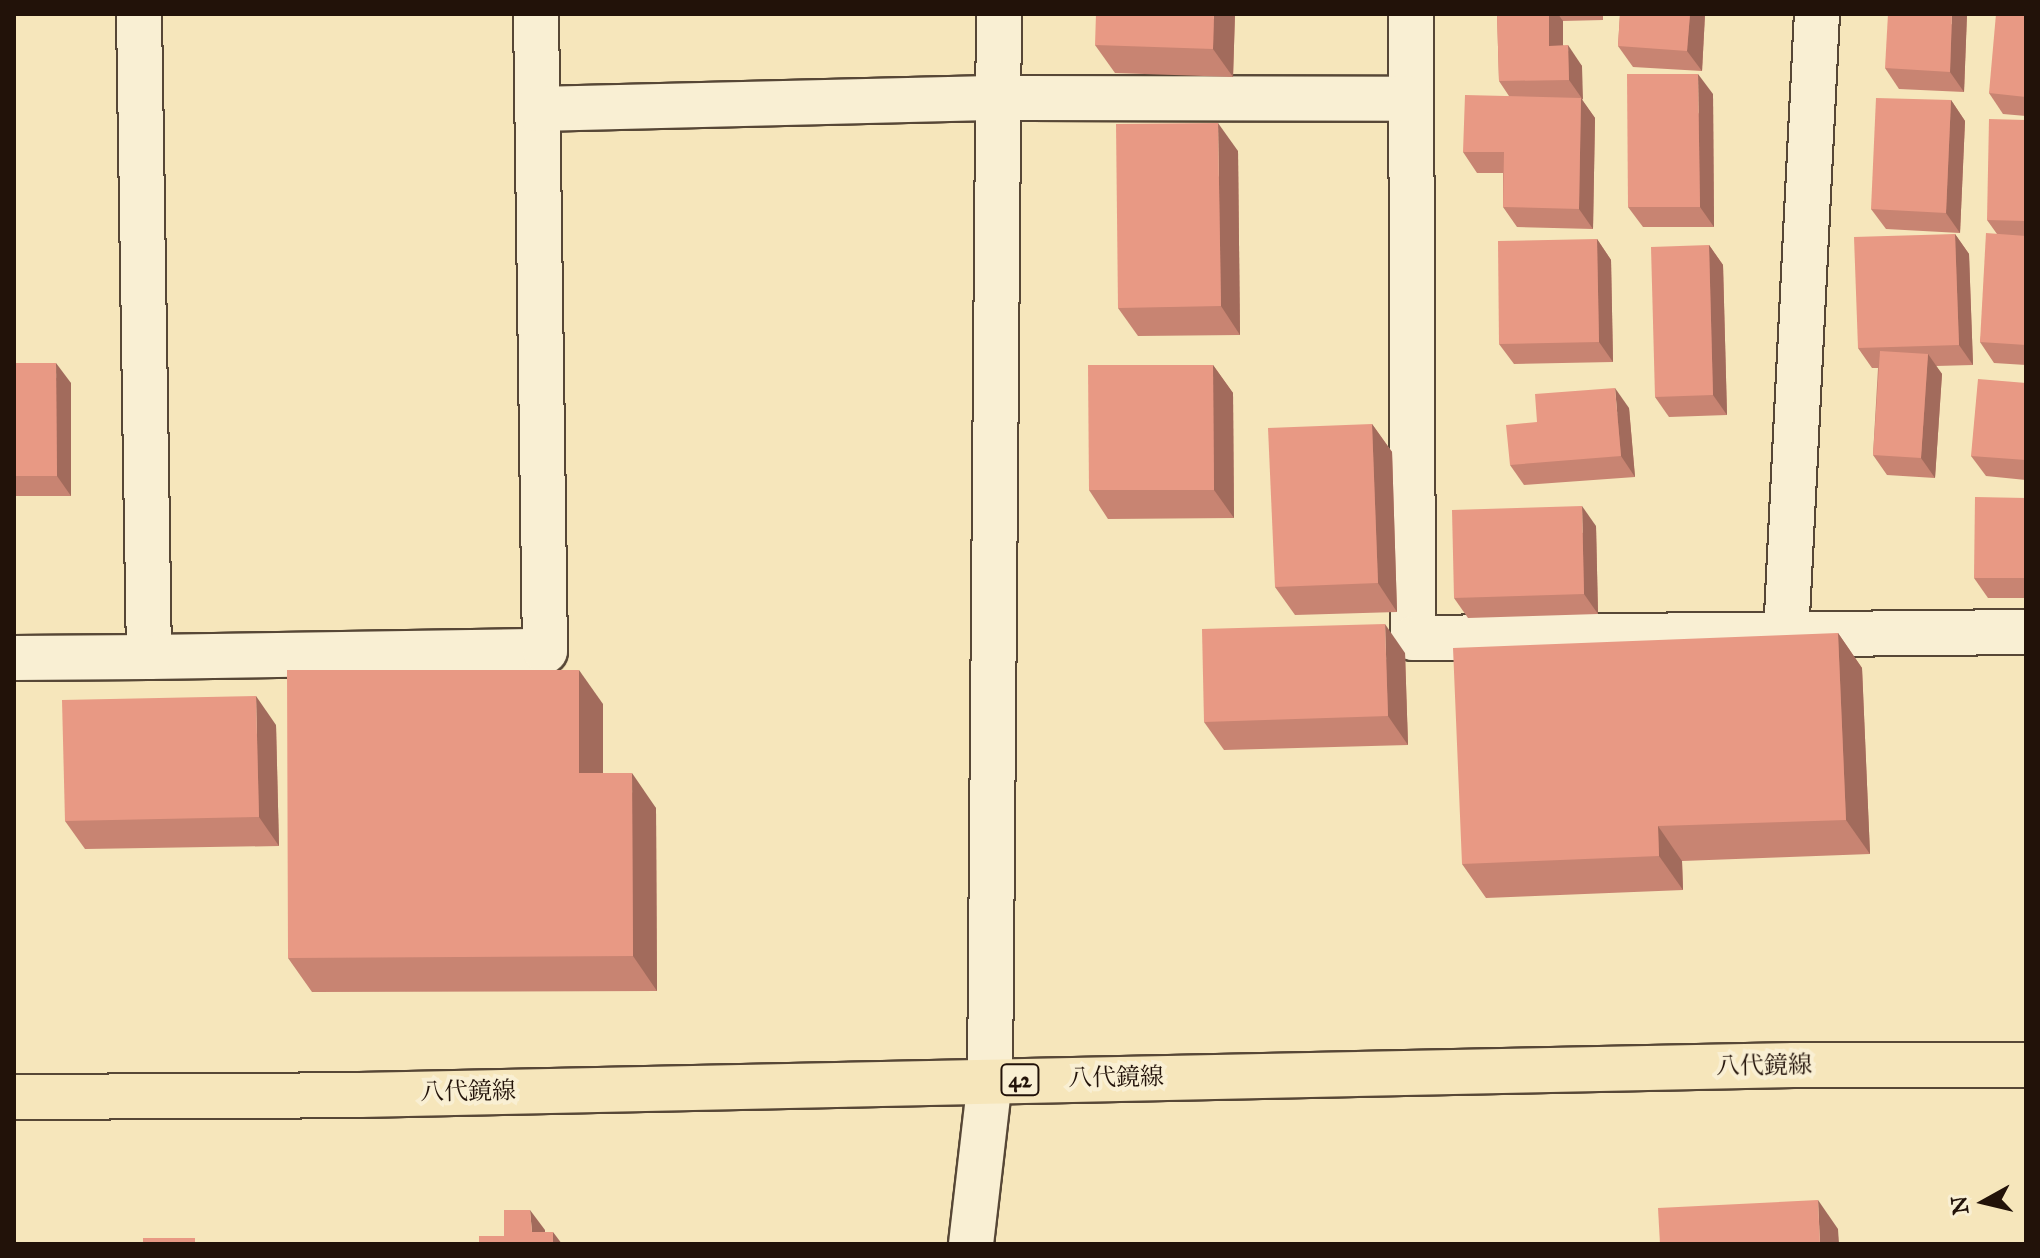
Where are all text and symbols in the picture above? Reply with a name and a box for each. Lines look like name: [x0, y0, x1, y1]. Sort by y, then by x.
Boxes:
street label: 八代鏡線: [1716, 1051, 1812, 1081]
road number: 42: [1000, 1062, 1040, 1098]
street label: 八代鏡線: [1068, 1063, 1164, 1093]
street label: 八代鏡線: [420, 1077, 516, 1107]
north arrow: [1944, 1162, 2024, 1242]
text: N: [1945, 1194, 1974, 1217]

